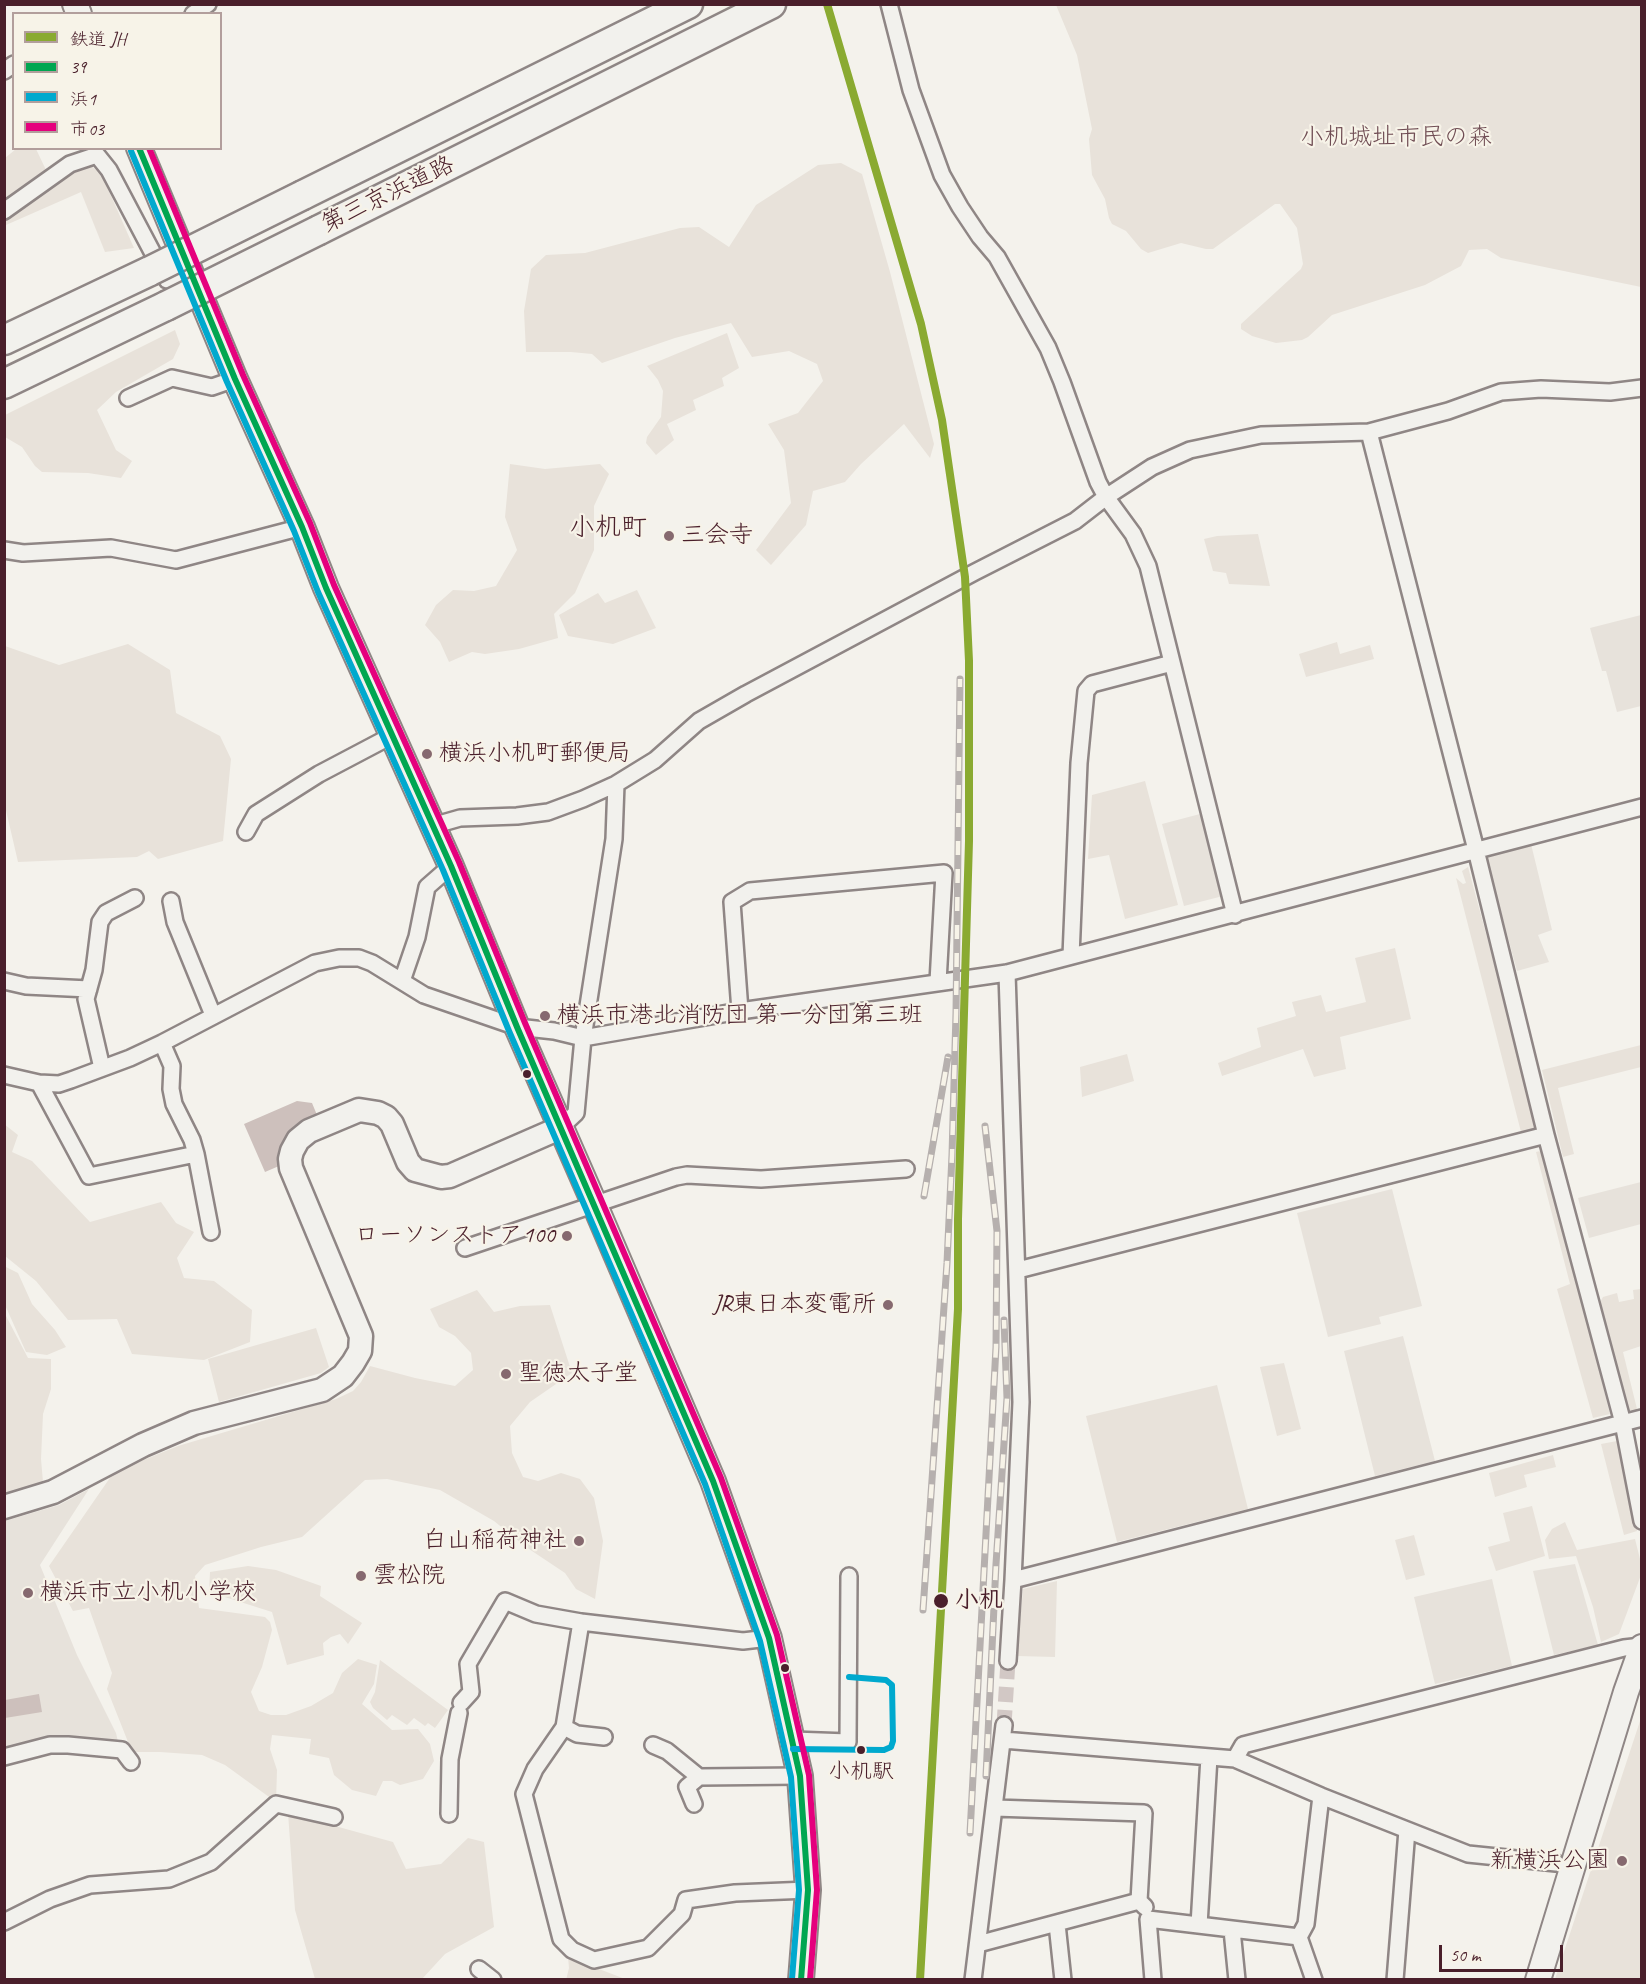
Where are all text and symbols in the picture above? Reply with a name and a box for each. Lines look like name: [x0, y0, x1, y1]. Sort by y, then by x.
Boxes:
legend: [12, 12, 222, 150]
text: 鉄道 JH: [70, 28, 126, 50]
text: 39: [70, 56, 86, 78]
text: 浜1: [70, 88, 96, 110]
text: 市03: [70, 118, 104, 140]
park label: 小机城址市民の森: [1300, 124, 1492, 152]
street label: 第三京浜道路: [317, 150, 459, 240]
district label: 小机町: [569, 512, 647, 544]
place label: 三会寺: [681, 522, 753, 550]
marker: 三会寺: [662, 529, 676, 543]
place label: 横浜小机町郵便局: [439, 740, 631, 768]
marker: 横浜小机町郵便局: [420, 747, 434, 761]
place label: 横浜市港北消防団 第一分団第三班: [557, 1002, 923, 1030]
marker: 横浜市港北消防団 第一分団第三班: [538, 1009, 552, 1023]
unlabelled marker: [521, 1068, 533, 1080]
place label: ローソンストア100: [355, 1222, 555, 1250]
marker: ローソンストア100: [560, 1229, 574, 1243]
place label: JR東日本変電所: [713, 1291, 876, 1319]
marker: JR東日本変電所: [881, 1298, 895, 1312]
place label: 聖徳太子堂: [518, 1360, 638, 1388]
marker: 聖徳太子堂: [499, 1367, 513, 1381]
place label: 白山稲荷神社: [423, 1527, 567, 1555]
marker: 白山稲荷神社: [572, 1534, 586, 1548]
place label: 雲松院: [373, 1562, 445, 1590]
marker: 雲松院: [354, 1569, 368, 1583]
place label: 横浜市立小机小学校: [40, 1579, 256, 1607]
marker: 横浜市立小机小学校: [21, 1586, 35, 1600]
place label: 小机: [955, 1587, 1003, 1615]
marker: 小机: [932, 1592, 950, 1610]
unlabelled marker: [779, 1662, 791, 1674]
marker: 小机駅: [855, 1744, 867, 1756]
place label: 小机駅: [828, 1759, 894, 1785]
place label: 新横浜公園: [1490, 1847, 1610, 1875]
marker: 新横浜公園: [1615, 1854, 1629, 1868]
scale bar: [1442, 1933, 1566, 1971]
text: 50 m: [1450, 1944, 1481, 1966]

